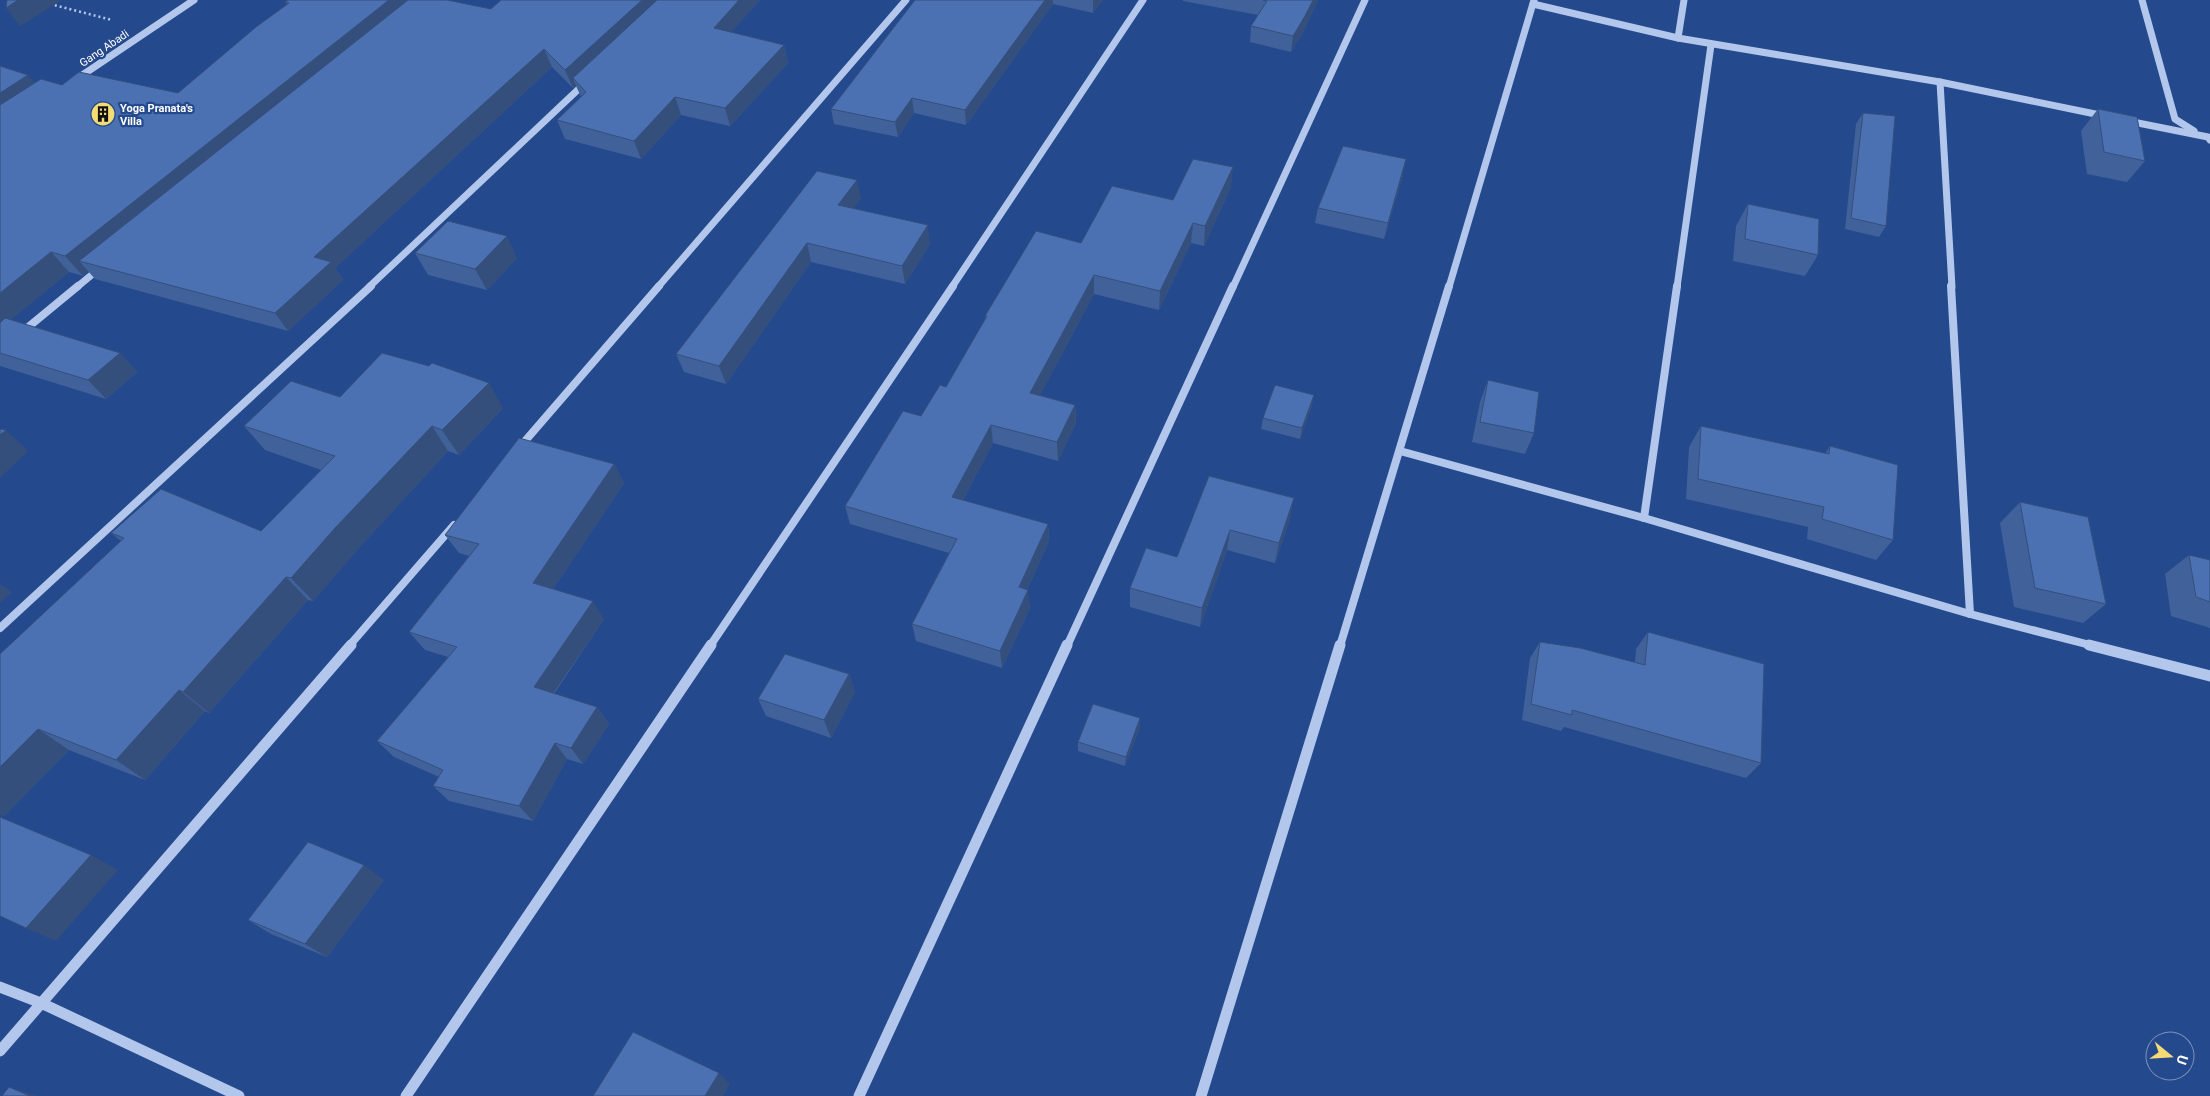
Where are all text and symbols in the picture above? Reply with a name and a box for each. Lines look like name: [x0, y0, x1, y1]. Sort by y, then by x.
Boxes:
street label: Gang Abadi: [77, 27, 131, 70]
building icon: Yoga Pranata's Villa: [90, 101, 116, 127]
place label: Yoga Pranata's Villa: [120, 102, 193, 128]
north arrow: [2145, 1031, 2195, 1081]
text: U: [2173, 1053, 2191, 1067]

